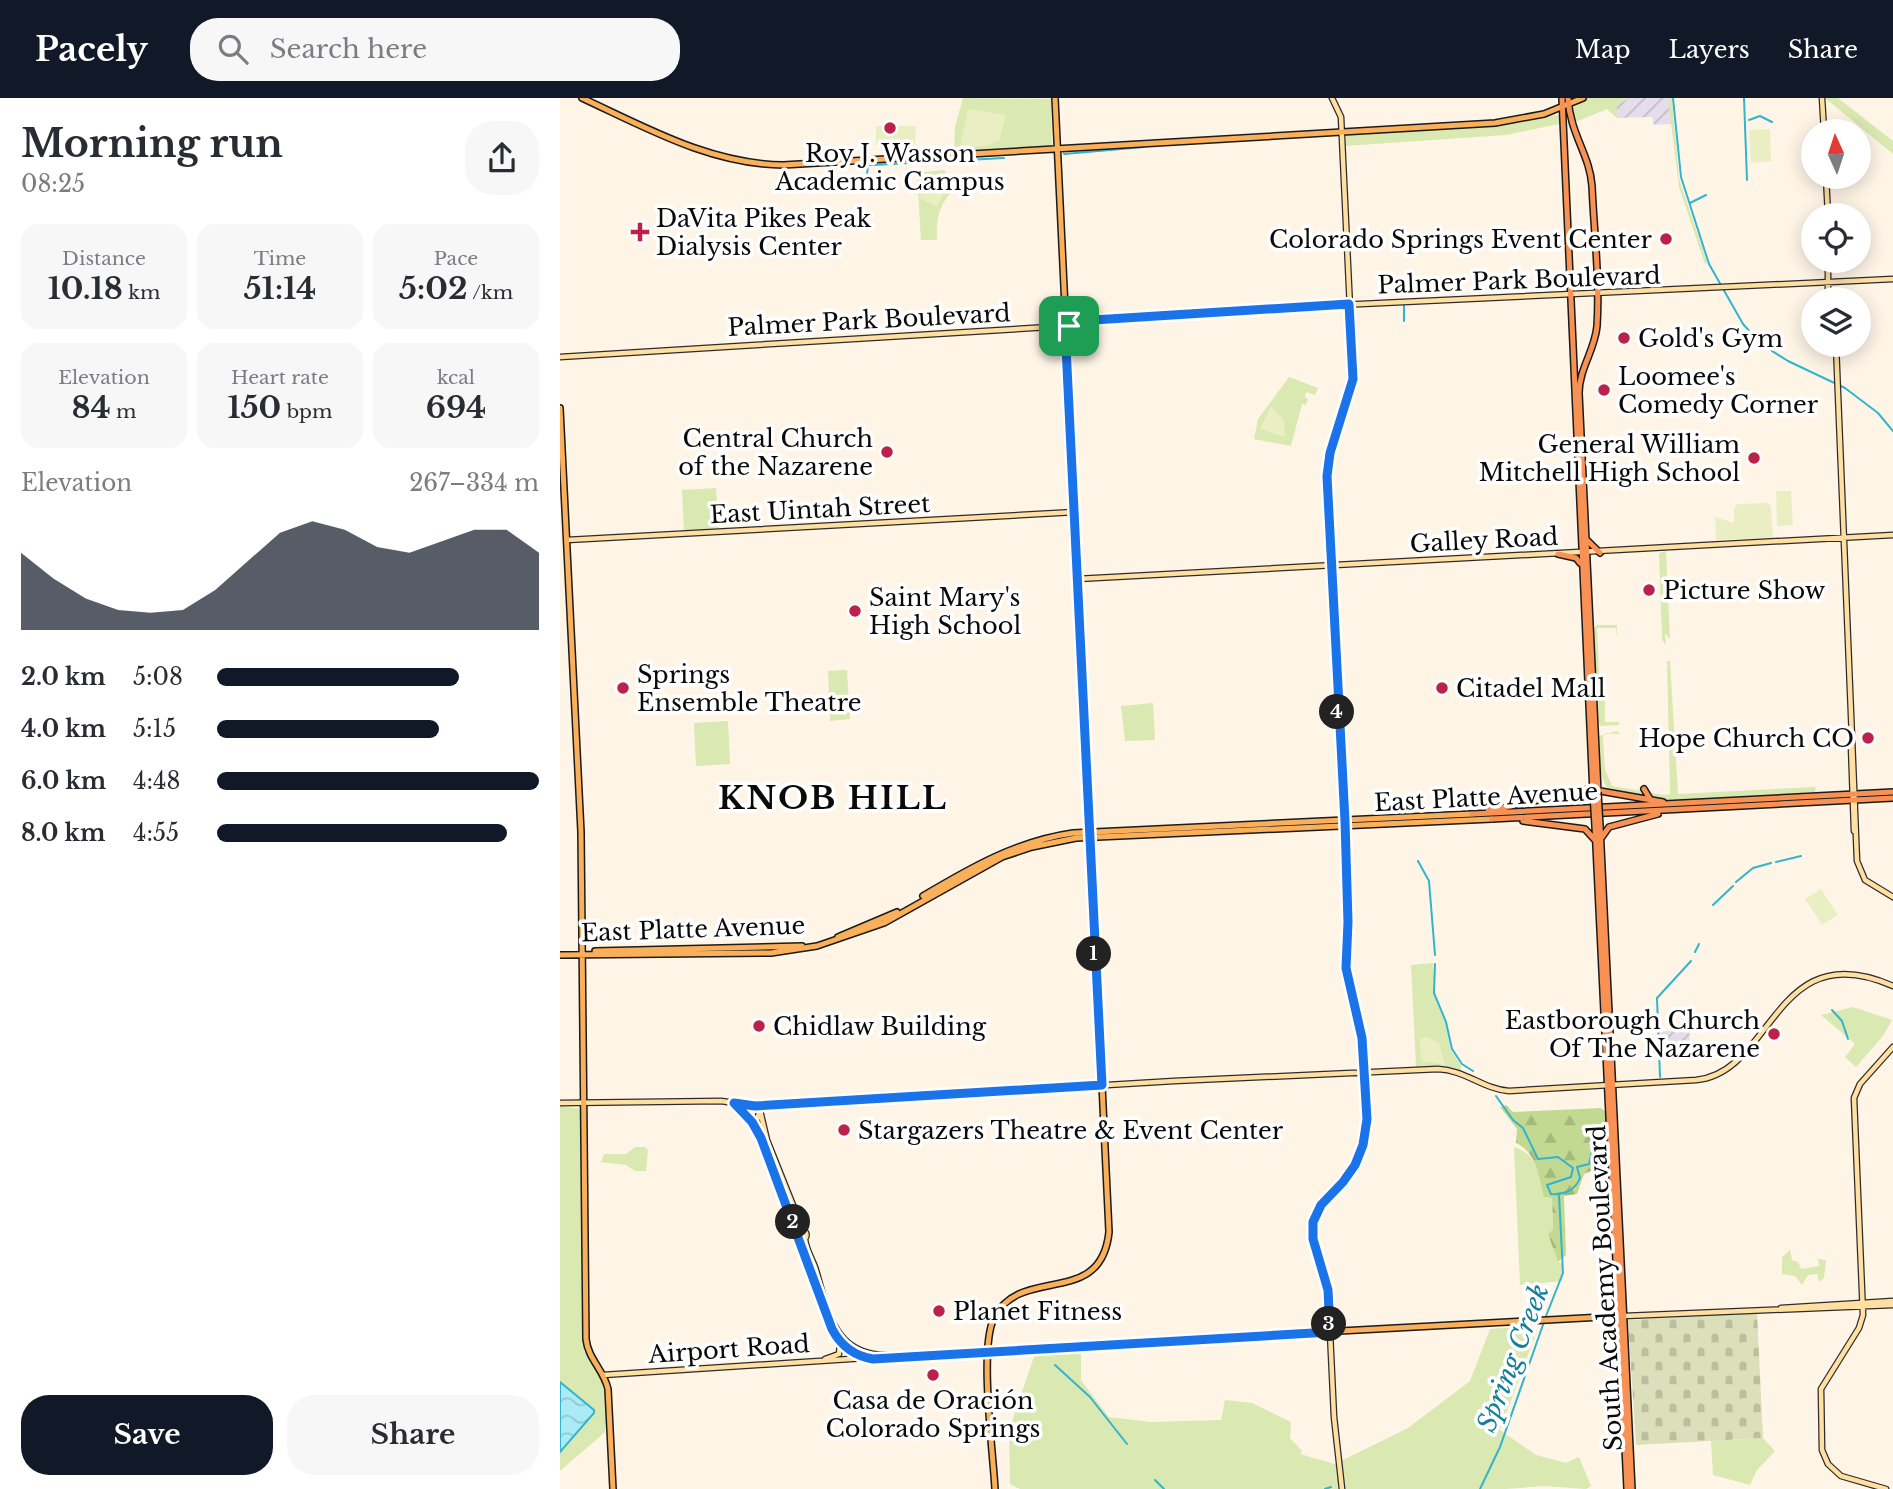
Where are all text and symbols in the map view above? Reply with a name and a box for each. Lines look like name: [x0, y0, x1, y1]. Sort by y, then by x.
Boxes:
search box: [190, 18, 680, 81]
text: Pacely: [35, 29, 148, 70]
icon: search: [214, 30, 252, 68]
text: Search here: [270, 33, 427, 65]
text: Map: [1575, 35, 1631, 64]
text: Layers: [1669, 35, 1750, 64]
text: Share: [1788, 35, 1858, 64]
north arrow: [1801, 119, 1871, 189]
map controls: [1801, 119, 1871, 357]
text: Morning run: [21, 120, 283, 167]
marker: Roy J. Wasson Academic Campus: [882, 120, 898, 136]
button: share: [465, 121, 539, 195]
place label: Roy J. Wasson Academic Campus: [774, 139, 1005, 196]
text: 08:25: [21, 170, 85, 198]
button: locate: [1801, 203, 1871, 273]
place label: DaVita Pikes Peak Dialysis Center: [656, 204, 872, 261]
marker: DaVita Pikes Peak Dialysis Center: [630, 222, 650, 242]
place label: Colorado Springs Event Center: [1269, 225, 1653, 254]
marker: Colorado Springs Event Center: [1658, 231, 1674, 247]
text: Distance: [62, 247, 146, 270]
text: Time: [254, 247, 306, 270]
text: Pace: [434, 247, 478, 270]
street label: Palmer Park Boulevard: [1377, 261, 1661, 299]
text: 10.18: [48, 270, 123, 307]
text: 51:14: [244, 270, 316, 307]
text: 5:02: [399, 270, 468, 307]
text: km: [123, 281, 160, 304]
text: /km: [468, 281, 513, 304]
button: layers: [1801, 287, 1871, 357]
pin: [1039, 296, 1099, 356]
street label: Palmer Park Boulevard: [727, 298, 1011, 342]
icon: arrive: [1050, 307, 1088, 345]
place label: Gold's Gym: [1638, 324, 1783, 353]
marker: Gold's Gym: [1616, 330, 1632, 346]
place label: Loomee's Comedy Corner: [1618, 362, 1819, 419]
text: Elevation: [58, 366, 150, 389]
text: Heart rate: [231, 366, 329, 389]
text: kcal: [437, 366, 475, 389]
marker: Loomee's Comedy Corner: [1596, 382, 1612, 398]
text: 84: [72, 389, 111, 426]
text: 150: [228, 389, 281, 426]
text: 694: [426, 389, 486, 426]
text: m: [111, 400, 136, 423]
text: bpm: [281, 400, 332, 423]
place label: Central Church of the Nazarene: [678, 424, 873, 481]
place label: General William Mitchell High School: [1479, 430, 1740, 487]
marker: Central Church of the Nazarene: [879, 444, 895, 460]
marker: General William Mitchell High School: [1746, 450, 1762, 466]
text: Elevation: [21, 469, 132, 497]
text: 267–334 m: [409, 469, 539, 497]
street label: East Uintah Street: [709, 489, 931, 529]
street label: Galley Road: [1409, 522, 1559, 558]
place label: Picture Show: [1663, 576, 1826, 605]
marker: Picture Show: [1641, 582, 1657, 598]
place label: Saint Mary's High School: [869, 583, 1021, 640]
marker: Saint Mary's High School: [847, 603, 863, 619]
place label: Springs Ensemble Theatre: [637, 660, 862, 717]
text: 2.0 km: [21, 663, 106, 691]
text: 5:08: [133, 663, 183, 691]
place label: Citadel Mall: [1456, 674, 1606, 703]
marker: Springs Ensemble Theatre: [615, 680, 631, 696]
marker: Citadel Mall: [1434, 680, 1450, 696]
pin: 4: [1320, 694, 1354, 730]
text: 4: [1330, 700, 1343, 723]
text: 4.0 km: [21, 715, 106, 743]
text: 5:15: [133, 715, 176, 743]
place label: Hope Church CO: [1639, 724, 1854, 753]
marker: Hope Church CO: [1860, 730, 1876, 746]
text: 6.0 km: [21, 767, 106, 795]
text: 4:48: [133, 767, 180, 795]
street label: East Platte Avenue: [1373, 777, 1599, 817]
district label: KNOB HILL: [718, 778, 948, 818]
text: 8.0 km: [21, 819, 105, 847]
text: 4:55: [133, 819, 179, 847]
street label: East Platte Avenue: [580, 911, 806, 947]
pin: 1: [1076, 936, 1112, 972]
text: 1: [1089, 942, 1098, 965]
place label: Eastborough Church Of The Nazarene: [1505, 1006, 1760, 1063]
place label: Chidlaw Building: [773, 1012, 987, 1041]
marker: Chidlaw Building: [751, 1018, 767, 1034]
marker: Eastborough Church Of The Nazarene: [1766, 1026, 1782, 1042]
place label: Stargazers Theatre & Event Center: [858, 1116, 1284, 1145]
marker: Stargazers Theatre & Event Center: [836, 1122, 852, 1138]
street label: South Academy Boulevard: [1582, 1124, 1628, 1452]
pin: 2: [776, 1204, 810, 1240]
text: 2: [786, 1210, 799, 1233]
water label: Spring Creek: [1470, 1280, 1556, 1436]
place label: Planet Fitness: [953, 1297, 1122, 1326]
marker: Planet Fitness: [931, 1303, 947, 1319]
pin: 3: [1312, 1306, 1346, 1342]
text: 3: [1322, 1312, 1335, 1335]
street label: Airport Road: [646, 1329, 811, 1369]
marker: Casa de Oración Colorado Springs: [925, 1367, 941, 1383]
place label: Casa de Oración Colorado Springs: [825, 1386, 1041, 1443]
button: Save: [21, 1395, 273, 1475]
button: Share: [287, 1395, 539, 1475]

